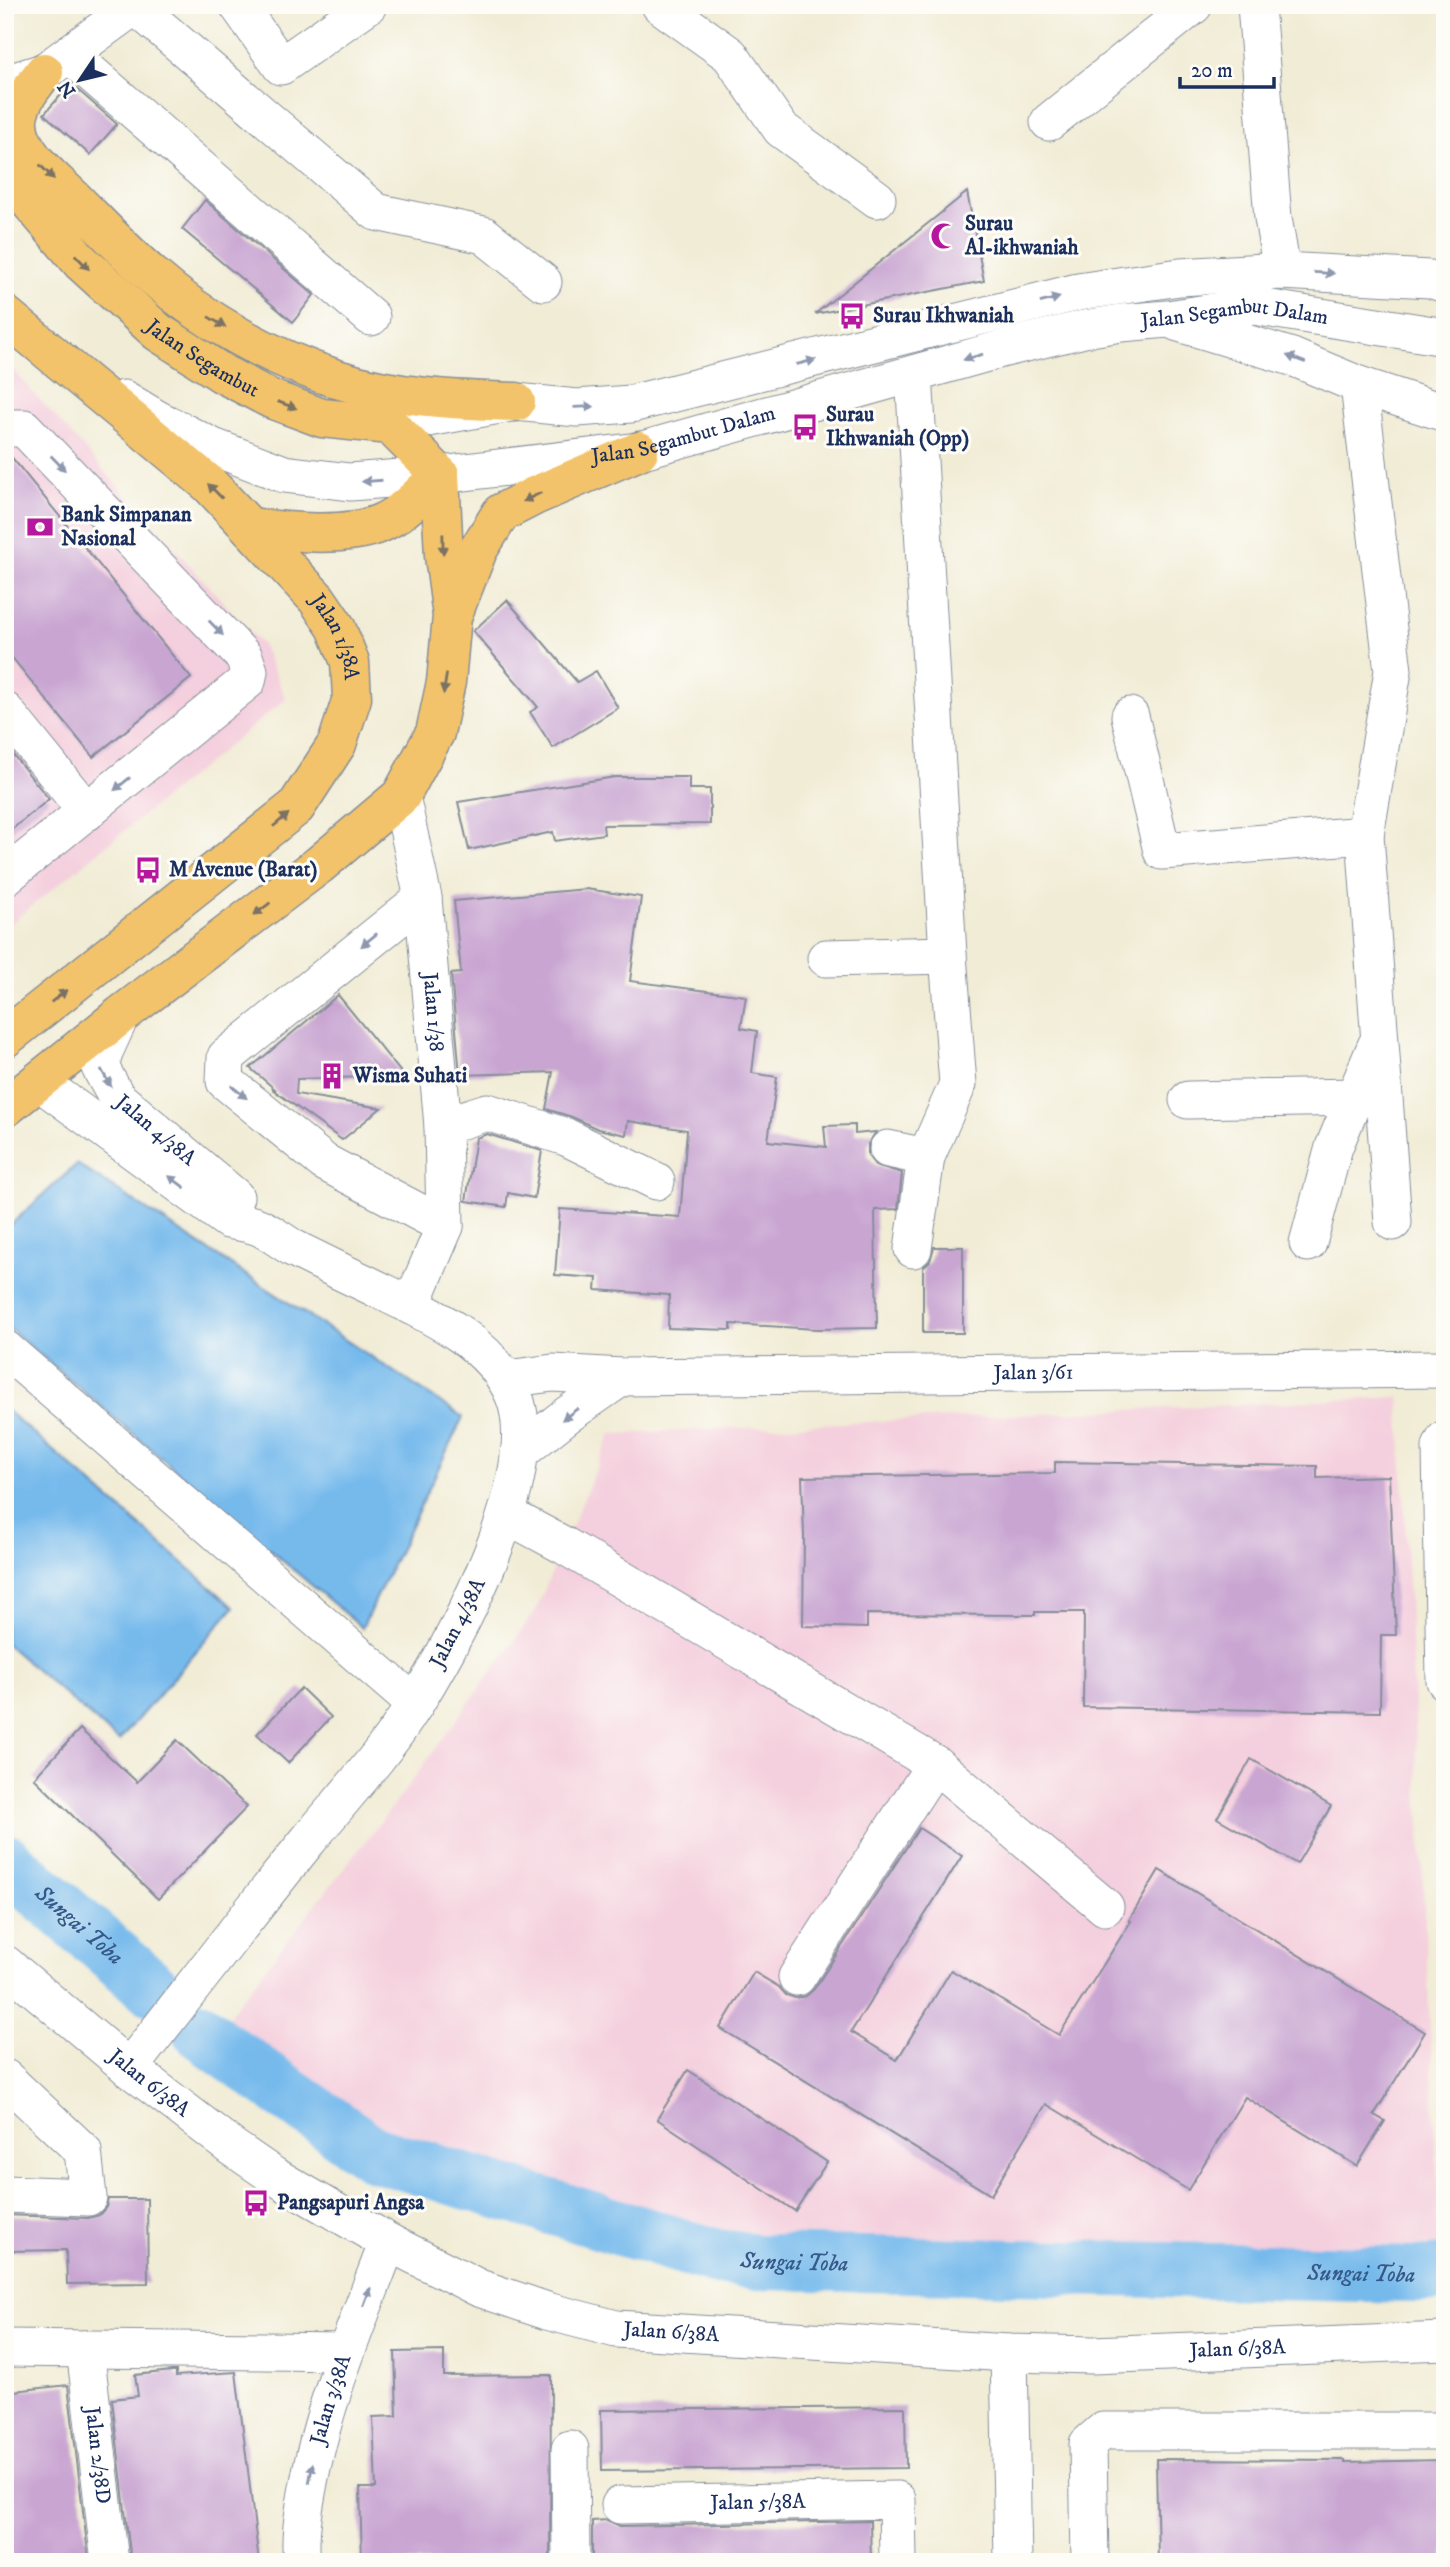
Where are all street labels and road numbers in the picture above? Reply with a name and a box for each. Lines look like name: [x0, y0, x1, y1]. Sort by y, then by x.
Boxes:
street label: Jalan Segambut Dalam: [1138, 293, 1330, 334]
street label: Jalan Segambut: [138, 313, 264, 404]
street label: Jalan Segambut Dalam: [588, 400, 779, 470]
street label: Jalan 1/38A: [303, 588, 364, 682]
street label: Jalan 1/38: [416, 970, 449, 1053]
street label: Jalan 4/38A: [109, 1088, 202, 1172]
street label: Jalan 3/61: [991, 1360, 1073, 1386]
street label: Jalan 4/38A: [423, 1573, 492, 1674]
street label: Jalan 6/38A: [102, 2042, 195, 2123]
street label: Jalan 6/38A: [621, 2316, 721, 2348]
street label: Jalan 6/38A: [1187, 2334, 1287, 2364]
street label: Jalan 3/38A: [304, 2350, 358, 2449]
street label: Jalan 2/38D: [79, 2403, 116, 2505]
street label: Jalan 5/38A: [708, 2489, 806, 2516]

